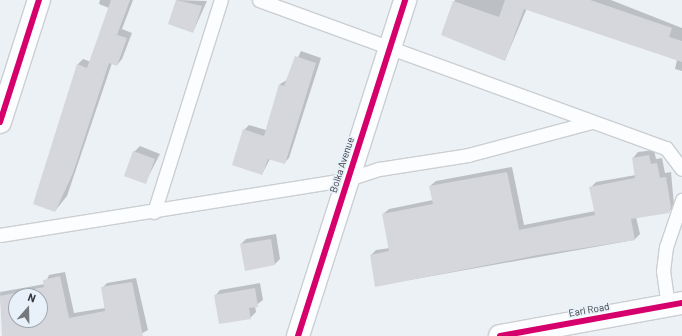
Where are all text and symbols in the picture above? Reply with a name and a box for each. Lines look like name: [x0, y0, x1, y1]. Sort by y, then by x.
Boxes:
street label: Bolka Avenue: [327, 136, 357, 194]
north arrow: [8, 288, 48, 328]
text: N: [26, 290, 38, 305]
street label: Earl Road: [568, 301, 610, 319]

